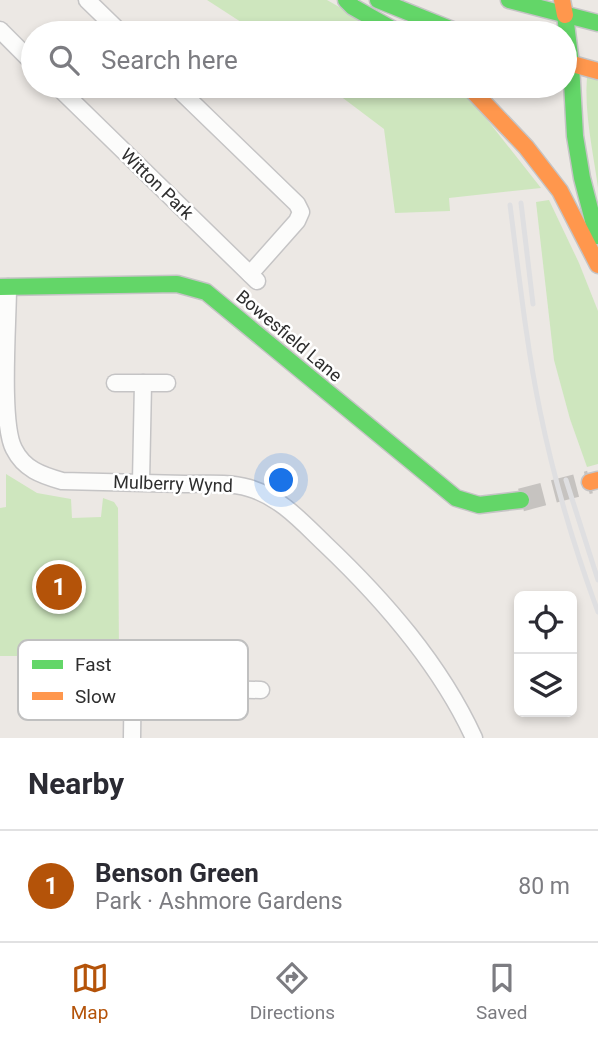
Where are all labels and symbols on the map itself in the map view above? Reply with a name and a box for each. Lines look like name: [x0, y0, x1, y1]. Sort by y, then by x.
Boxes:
street label: Witton Park: [117, 144, 199, 224]
street label: Bowesfield Lane: [232, 285, 346, 386]
your location: [264, 463, 298, 497]
street label: Mulberry Wynd: [113, 471, 233, 496]
pin: 1: [36, 561, 82, 613]
legend: [18, 640, 248, 720]
text: Fast: [75, 653, 112, 676]
text: Slow: [75, 685, 116, 708]

